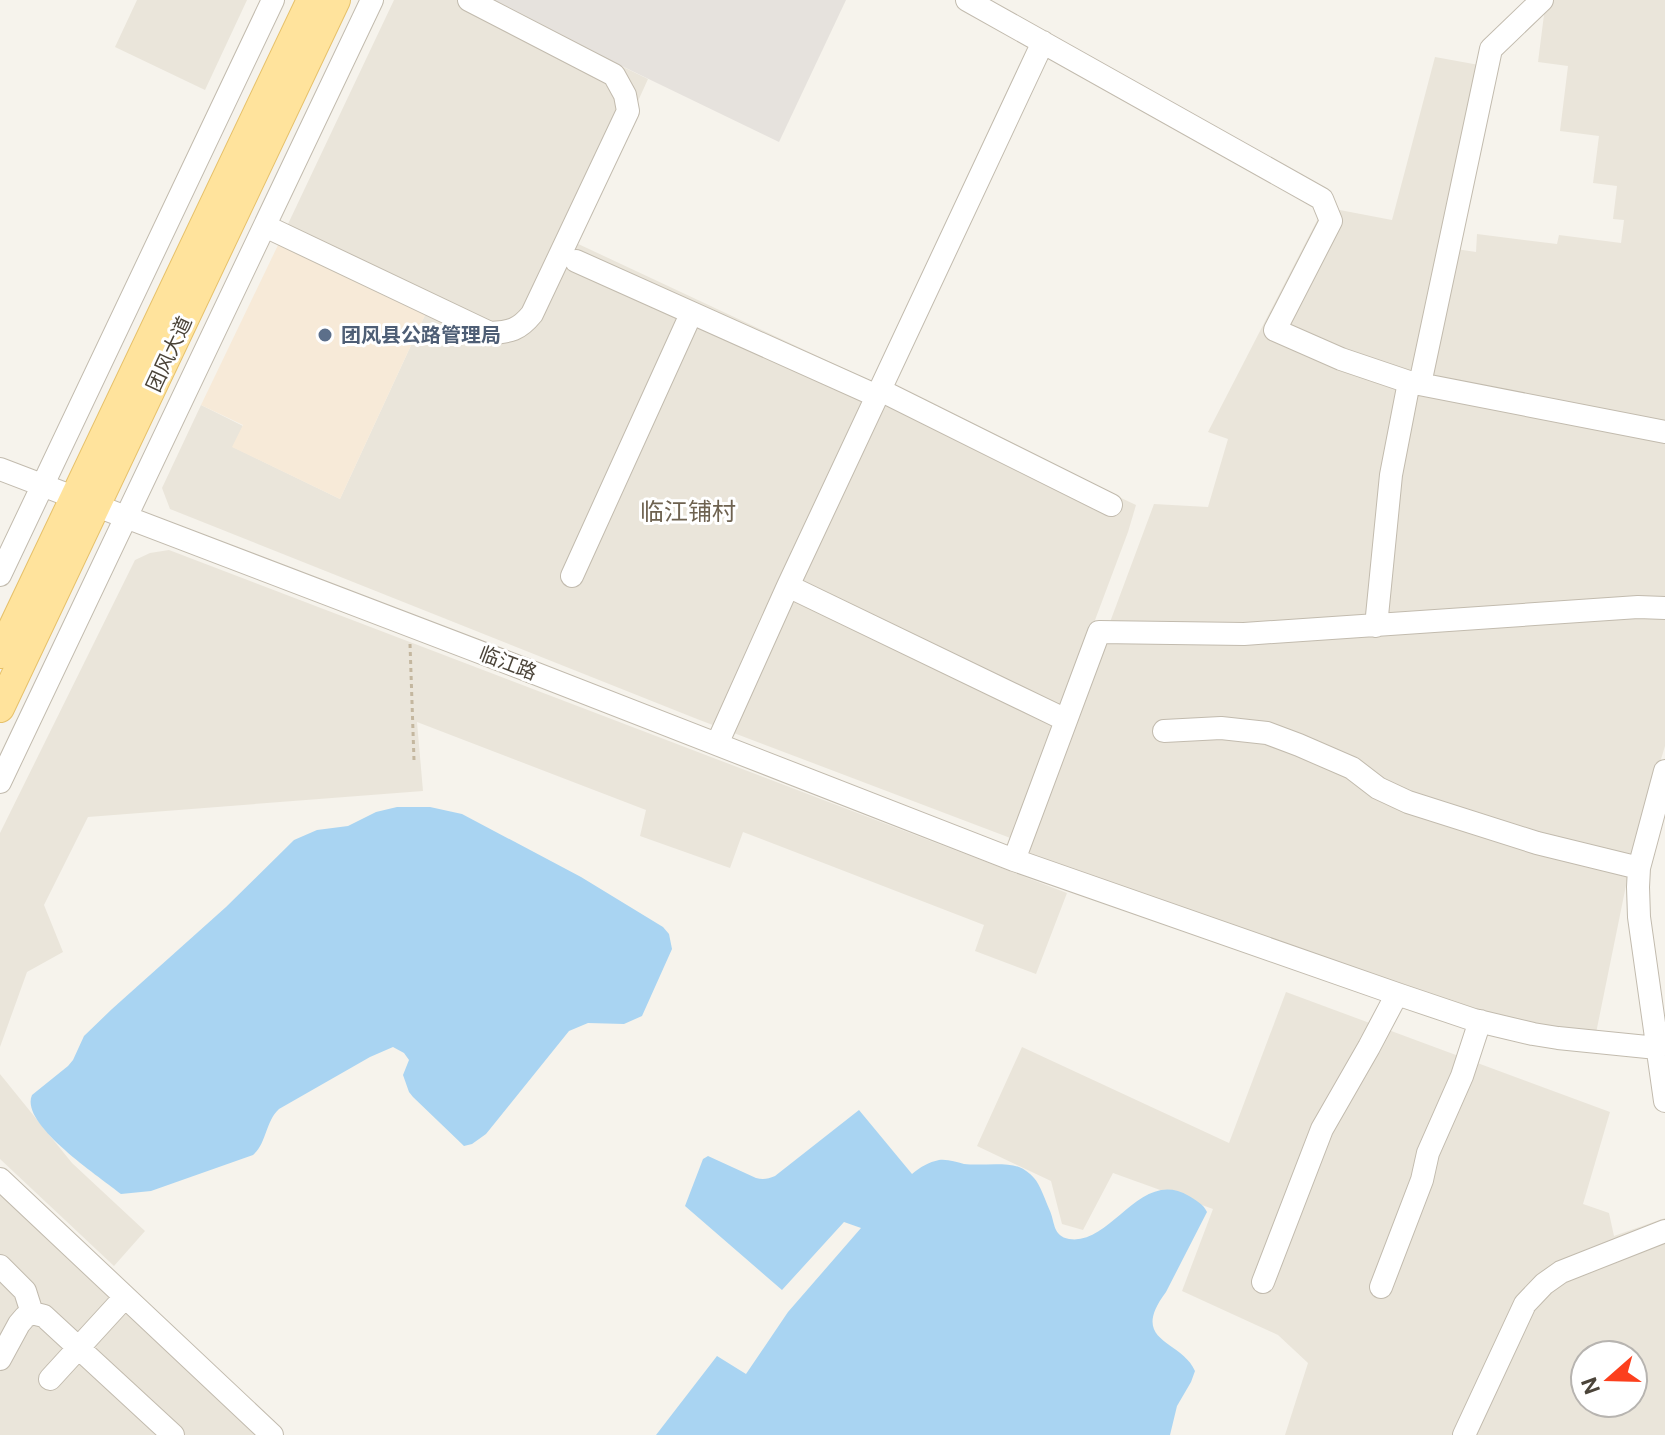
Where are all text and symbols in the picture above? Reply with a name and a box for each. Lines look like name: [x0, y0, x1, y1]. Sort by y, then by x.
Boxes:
street label: 团风大道: [140, 312, 198, 396]
place label: 团风县公路管理局: [341, 322, 501, 348]
marker: 团风县公路管理局: [316, 326, 334, 344]
district label: 临江铺村: [640, 496, 736, 527]
street label: 临江路: [475, 640, 541, 686]
north arrow: [1569, 1339, 1649, 1419]
text: N: [1574, 1373, 1607, 1398]

